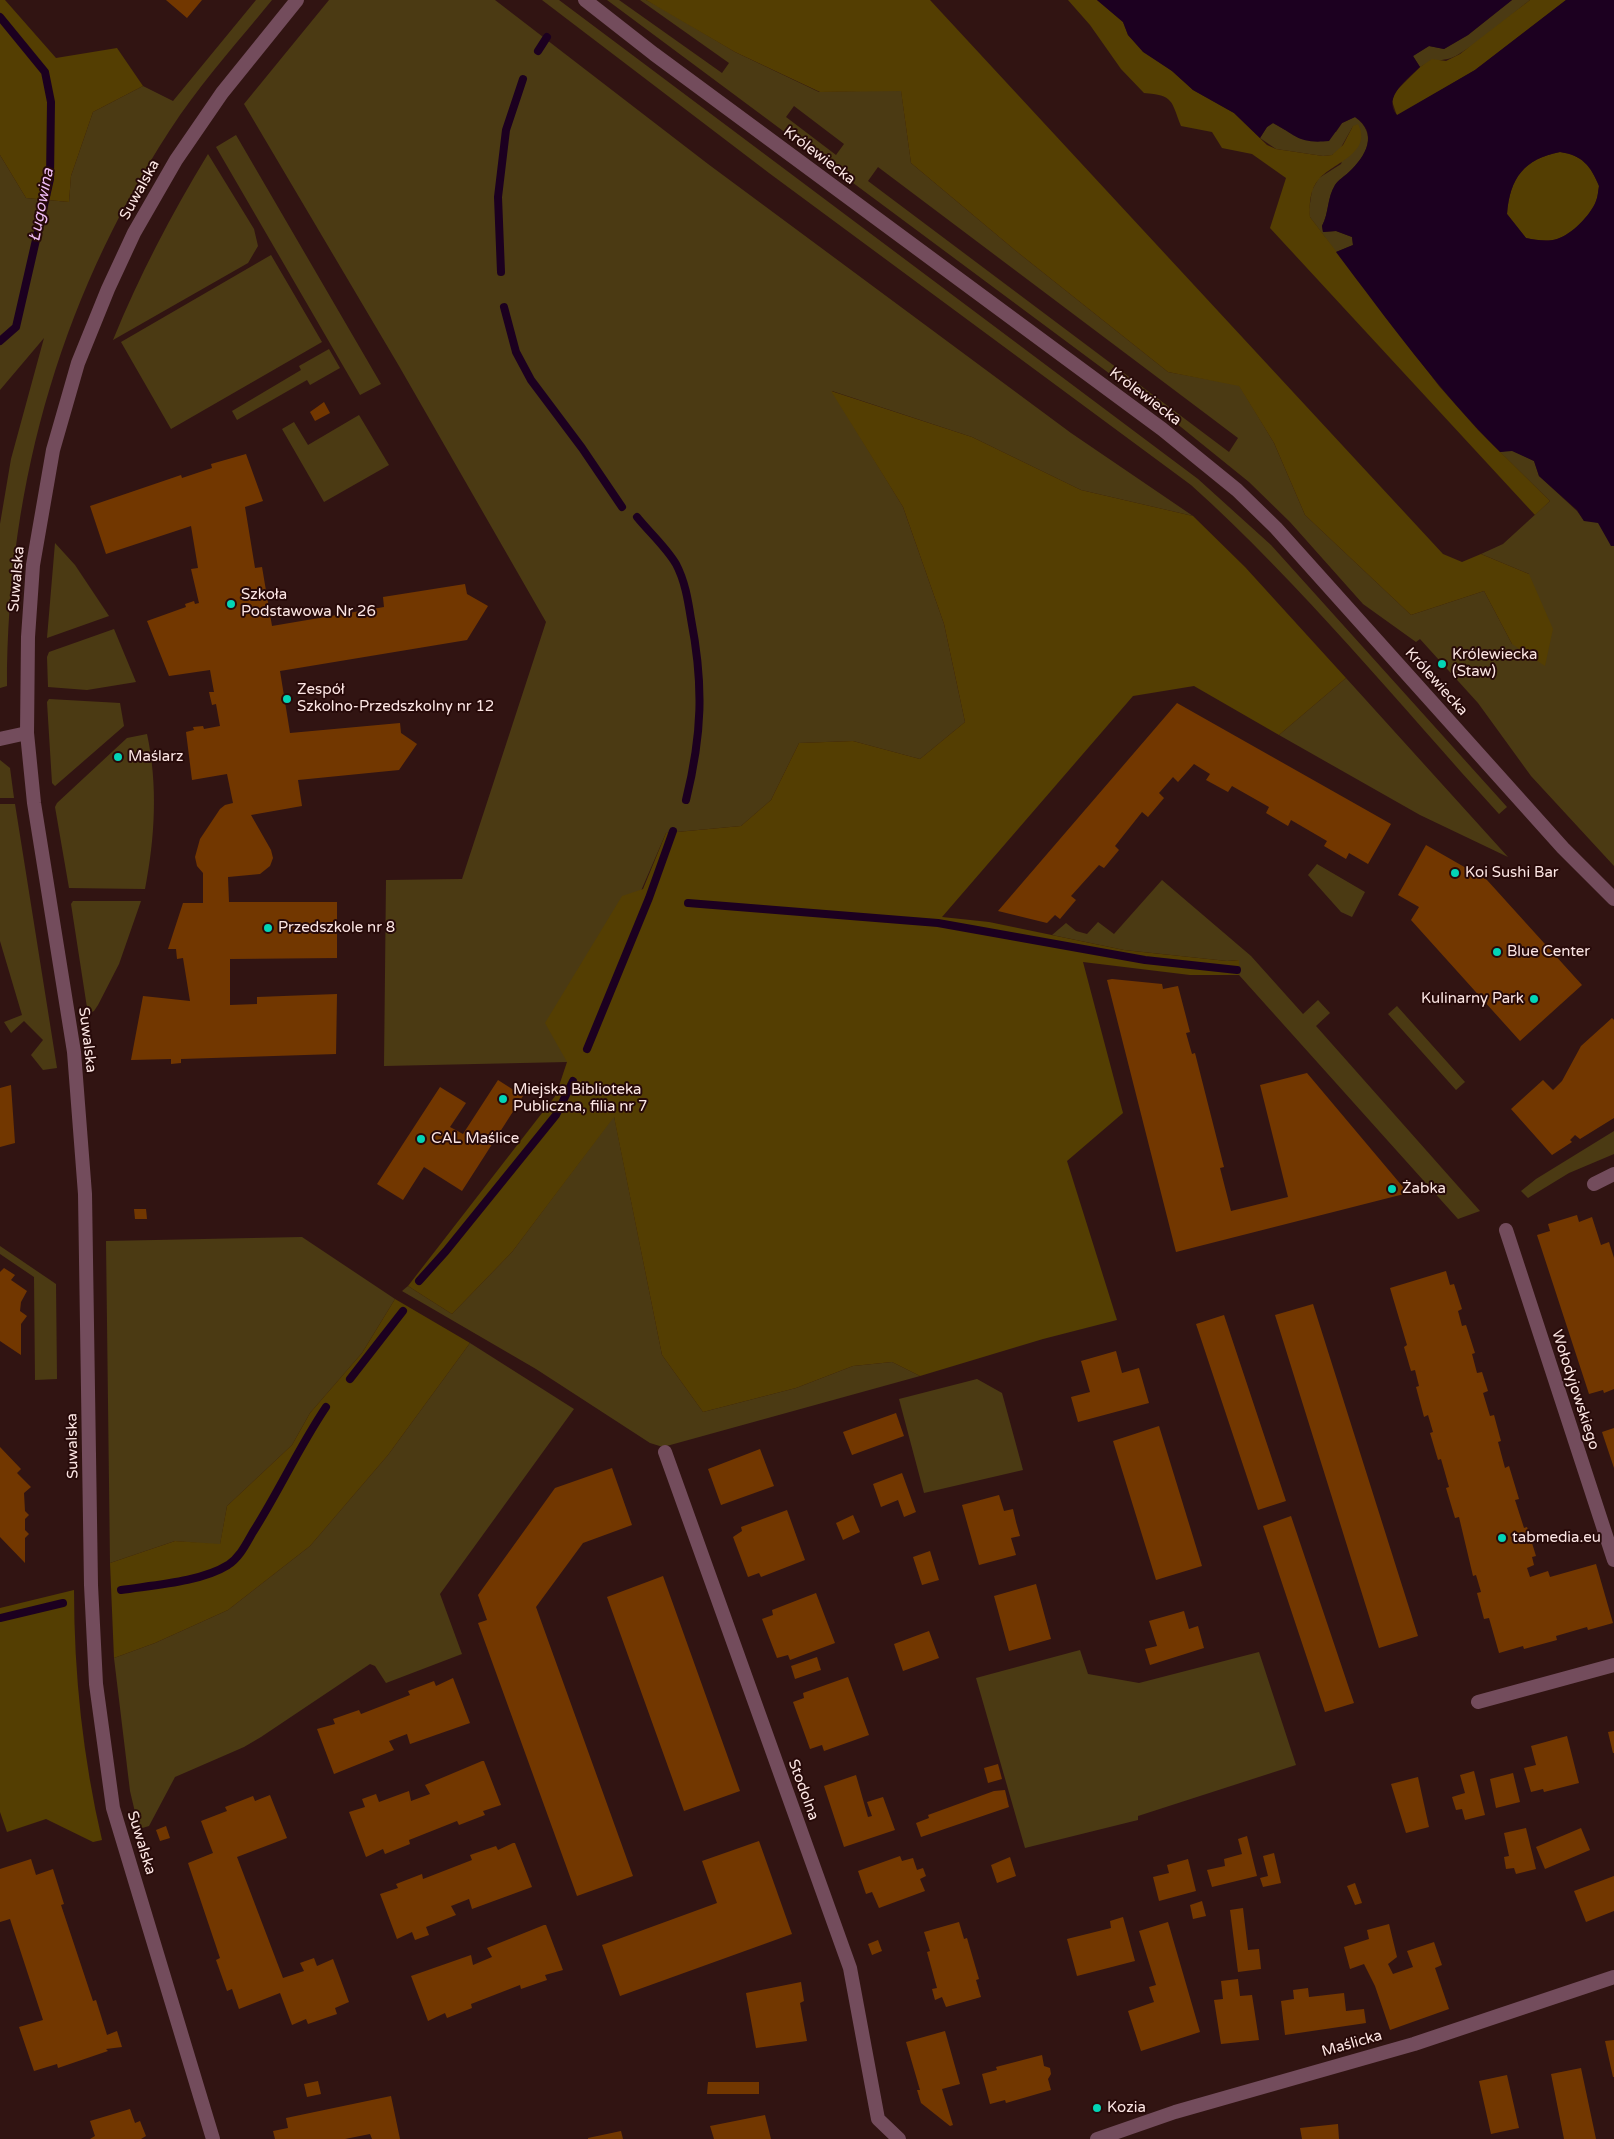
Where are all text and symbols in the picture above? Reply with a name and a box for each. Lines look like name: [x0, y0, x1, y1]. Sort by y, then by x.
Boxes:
street label: Królewiecka: [779, 123, 859, 189]
street label: Suwalska: [116, 157, 164, 223]
water label: Ługowina: [26, 167, 58, 243]
street label: Królewiecka: [1105, 364, 1185, 430]
street label: Suwalska: [5, 545, 29, 613]
place label: Szkoła Podstawowa Nr 26: [241, 586, 376, 621]
marker: Szkoła Podstawowa Nr 26: [225, 598, 237, 610]
street label: Królewiecka: [1401, 644, 1471, 720]
place label: Królewiecka (Staw): [1452, 646, 1537, 681]
marker: Królewiecka (Staw): [1436, 658, 1448, 670]
place label: Zespół Szkolno-Przedszkolny nr 12: [297, 681, 494, 716]
marker: Zespół Szkolno-Przedszkolny nr 12: [281, 693, 293, 705]
place label: Maślarz: [128, 748, 183, 766]
marker: Maślarz: [112, 751, 124, 763]
place label: Koi Sushi Bar: [1465, 864, 1559, 882]
marker: Koi Sushi Bar: [1449, 867, 1461, 879]
place label: Przedszkole nr 8: [278, 919, 395, 937]
marker: Przedszkole nr 8: [262, 922, 274, 934]
place label: Blue Center: [1507, 943, 1590, 961]
marker: Blue Center: [1491, 946, 1503, 958]
place label: Kulinarny Park: [1421, 990, 1524, 1008]
marker: Kulinarny Park: [1528, 993, 1540, 1005]
street label: Suwalska: [74, 1006, 100, 1074]
place label: Miejska Biblioteka Publiczna, filia nr 7: [513, 1081, 647, 1116]
marker: Miejska Biblioteka Publiczna, filia nr 7: [497, 1093, 509, 1105]
place label: CAL Maślice: [431, 1130, 519, 1148]
marker: CAL Maślice: [415, 1133, 427, 1145]
place label: Żabka: [1402, 1180, 1446, 1198]
marker: Żabka: [1386, 1183, 1398, 1195]
street label: Wołodyjowskiego: [1547, 1328, 1603, 1452]
street label: Suwalska: [63, 1413, 83, 1479]
place label: tabmedia.eu: [1512, 1529, 1601, 1547]
marker: tabmedia.eu: [1496, 1532, 1508, 1544]
street label: Stodolna: [784, 1757, 822, 1823]
street label: Suwalska: [123, 1809, 159, 1877]
street label: Maślicka: [1320, 2027, 1384, 2061]
place label: Kozia: [1107, 2099, 1146, 2117]
marker: Kozia: [1091, 2102, 1103, 2114]

